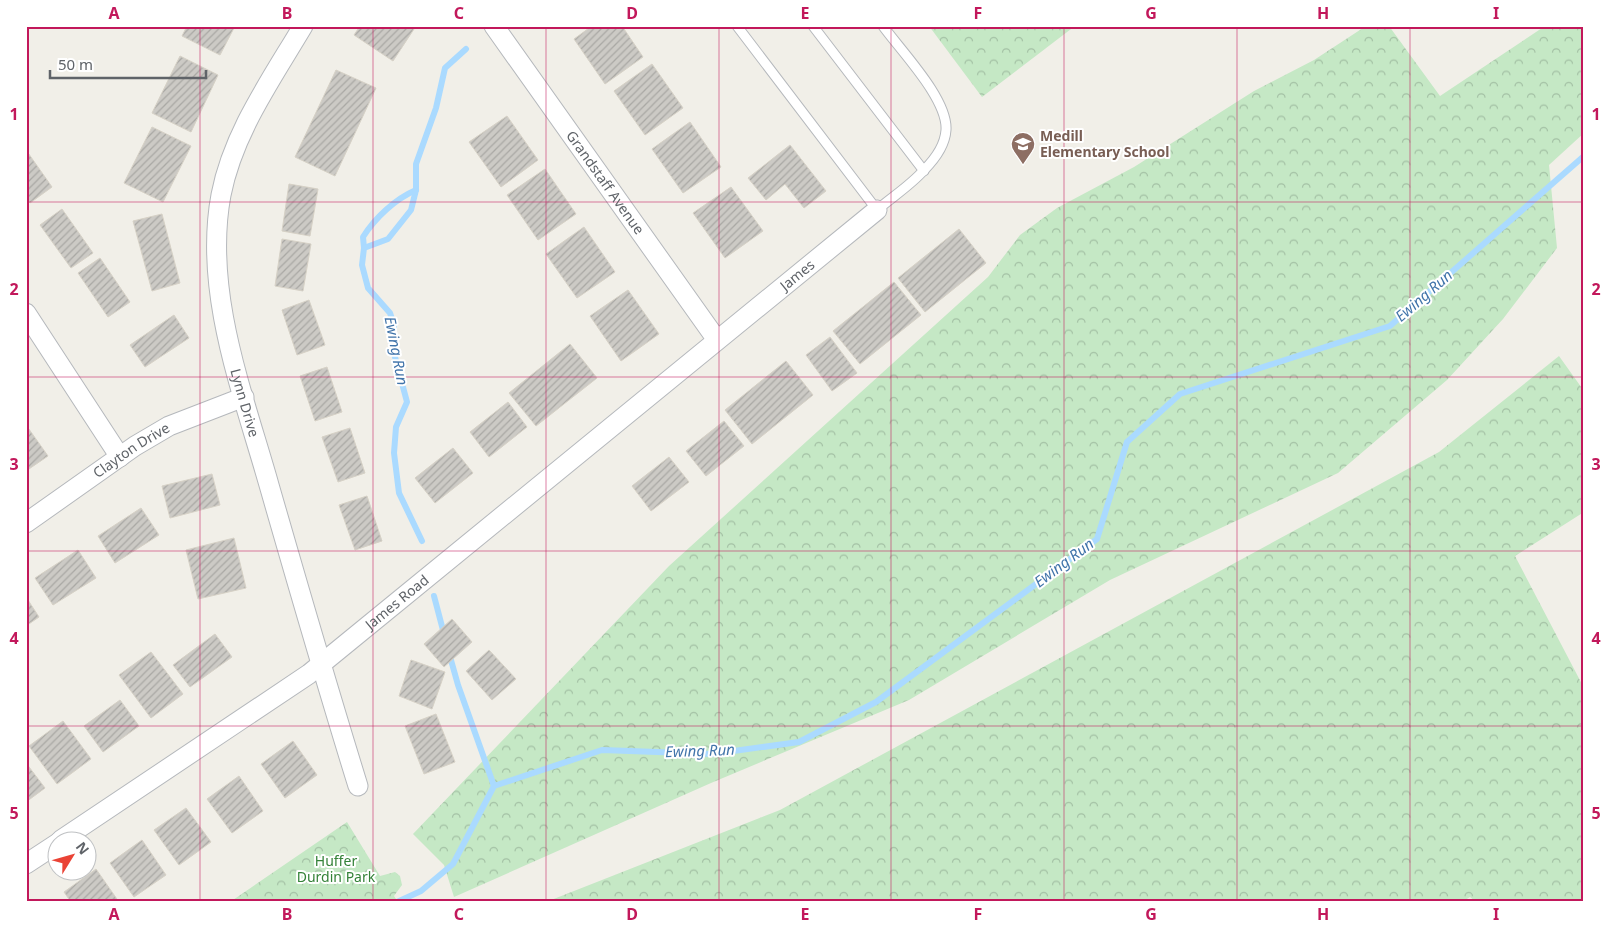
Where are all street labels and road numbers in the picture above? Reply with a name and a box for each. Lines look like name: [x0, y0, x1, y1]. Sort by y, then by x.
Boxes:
street label: Grandstaff Avenue: [562, 127, 649, 238]
street label: James: [774, 255, 819, 296]
street label: Lynn Drive: [226, 366, 264, 439]
street label: Clayton Drive: [89, 418, 173, 482]
street label: James Road: [359, 570, 432, 635]

